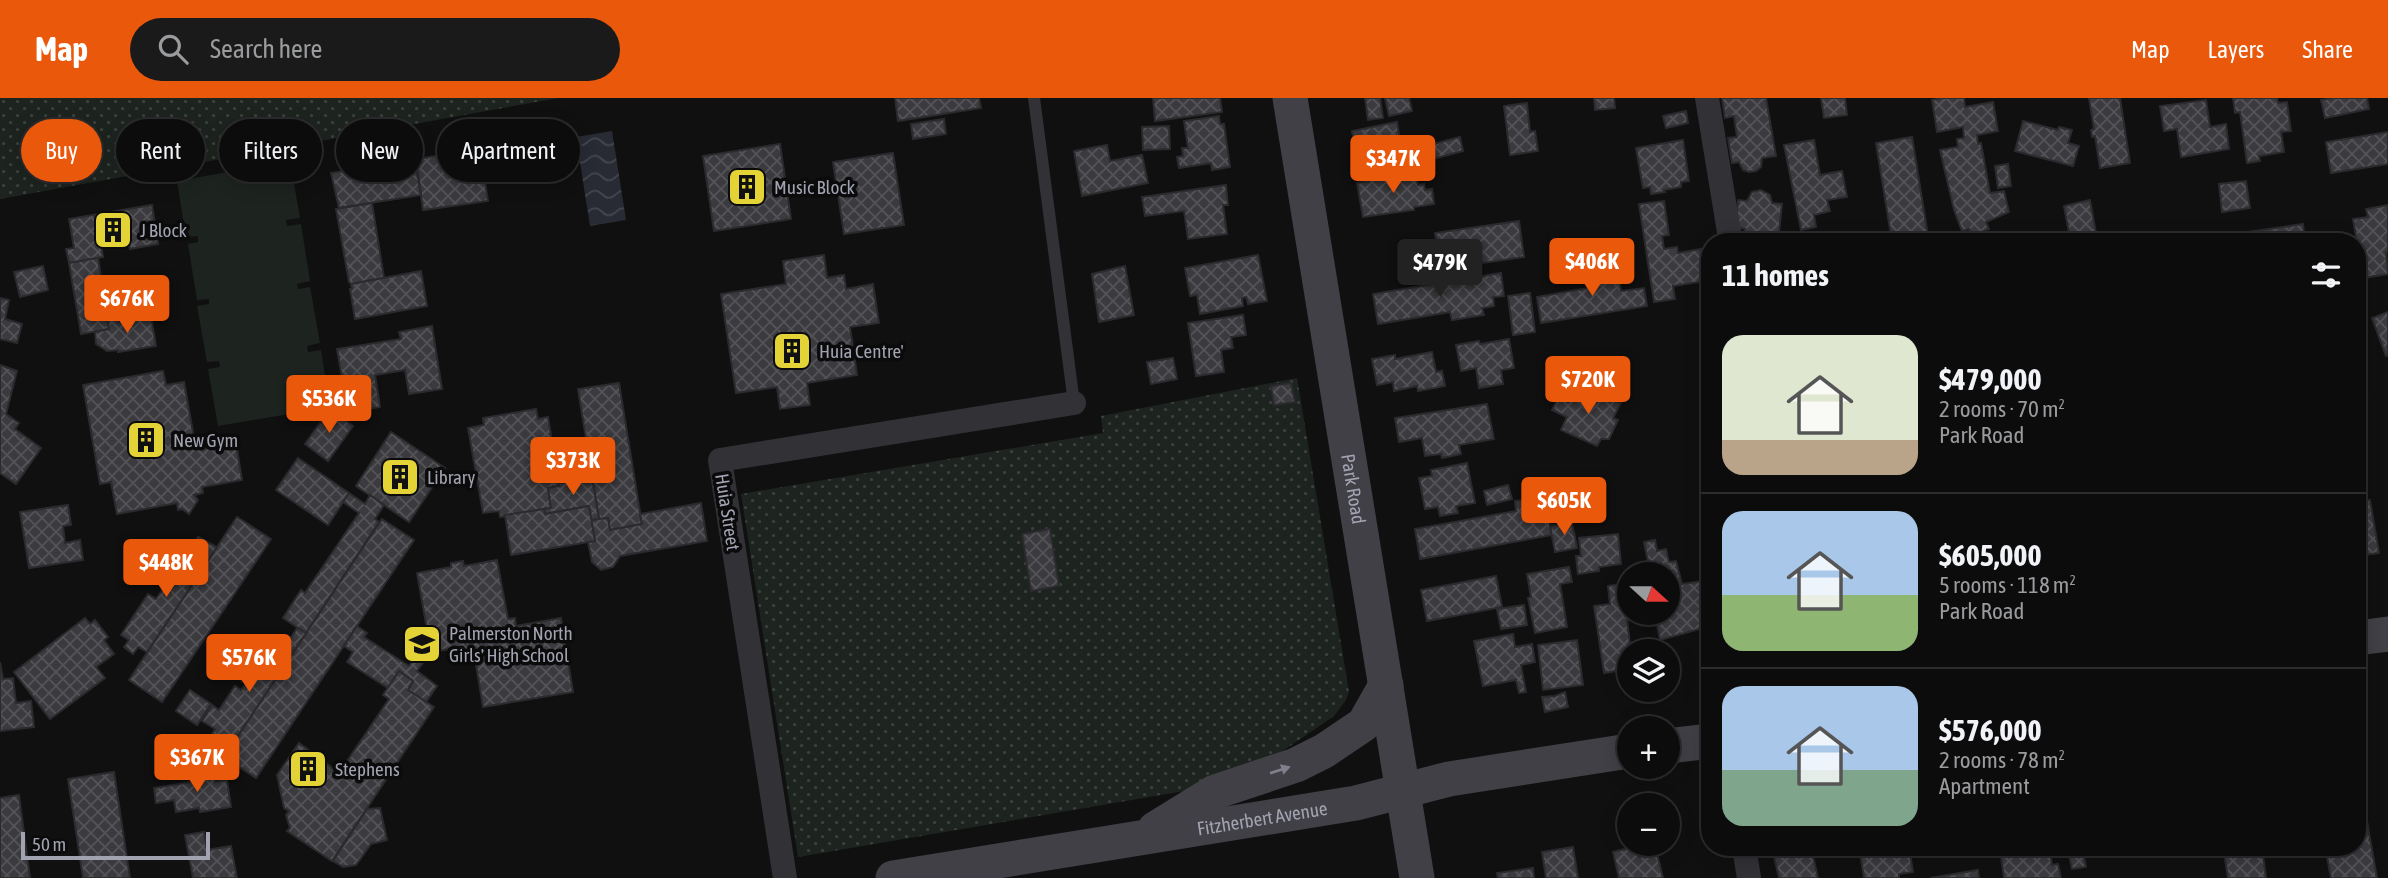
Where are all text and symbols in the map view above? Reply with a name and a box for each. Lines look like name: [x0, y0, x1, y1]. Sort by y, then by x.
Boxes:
search box: [130, 18, 620, 81]
text: Map: [35, 30, 88, 68]
icon: search: [154, 30, 192, 68]
text: Search here: [210, 34, 322, 64]
text: Map: [2131, 36, 2170, 63]
text: Layers: [2208, 36, 2264, 63]
text: Share: [2302, 36, 2353, 63]
chip: Buy: [21, 119, 102, 182]
chip: Rent: [116, 119, 205, 182]
chip: Filters: [219, 119, 322, 182]
chip: New: [336, 119, 423, 182]
chip: Apartment: [437, 119, 580, 182]
pin: $347K: [1344, 136, 1442, 195]
text: $347K: [1366, 145, 1420, 171]
building icon: Music Block: [726, 166, 768, 208]
place label: Music Block: [774, 176, 855, 198]
building icon: J Block: [92, 209, 134, 251]
place label: J Block: [140, 219, 187, 241]
pin: $406K: [1543, 238, 1641, 298]
pin: $479K: [1391, 240, 1489, 299]
text: $406K: [1565, 248, 1619, 274]
text: $479K: [1413, 249, 1467, 275]
icon: filters: [2307, 256, 2345, 294]
text: 11 homes: [1722, 258, 1829, 292]
pin: $676K: [78, 275, 176, 335]
text: $676K: [100, 285, 154, 311]
building icon: Huia Centre': [771, 330, 813, 372]
place label: Huia Centre': [819, 340, 904, 362]
pin: $720K: [1539, 356, 1637, 416]
text: $479,000: [1939, 362, 2042, 396]
icon: home: [1778, 363, 1862, 447]
text: $720K: [1561, 366, 1615, 392]
pin: $536K: [280, 376, 378, 435]
text: $536K: [302, 385, 356, 411]
text: 2 rooms · 70 m²: [1939, 396, 2065, 422]
building icon: New Gym: [125, 419, 167, 461]
text: Park Road: [1939, 422, 2024, 448]
place label: New Gym: [173, 429, 238, 451]
pin: $373K: [524, 438, 622, 497]
text: $373K: [546, 447, 600, 473]
street label: Park Road: [1337, 452, 1370, 526]
building icon: Library: [379, 456, 421, 498]
place label: Library: [427, 466, 475, 488]
street label: Huia Street: [711, 472, 745, 552]
pin: $605K: [1515, 478, 1613, 537]
text: $605K: [1537, 487, 1591, 513]
text: $605,000: [1939, 538, 2042, 572]
icon: home: [1778, 539, 1862, 623]
pin: $448K: [117, 540, 215, 599]
text: $448K: [139, 549, 193, 575]
north arrow: [1617, 562, 1680, 625]
map controls: [1617, 562, 1680, 856]
text: 5 rooms · 118 m²: [1939, 572, 2076, 598]
text: Park Road: [1939, 598, 2024, 624]
place label: Palmerston North Girls' High School: [449, 622, 573, 666]
school or university icon: Palmerston North Girls' High School: [401, 623, 443, 665]
pin: $576K: [200, 634, 298, 694]
button: layers: [1617, 639, 1680, 702]
text: $576K: [222, 644, 276, 670]
text: $576,000: [1939, 713, 2042, 747]
icon: home: [1778, 714, 1862, 798]
button: +: [1617, 716, 1680, 779]
pin: $367K: [148, 734, 246, 794]
text: $367K: [170, 744, 224, 770]
text: 2 rooms · 78 m²: [1939, 747, 2065, 773]
building icon: Stephens: [287, 748, 329, 790]
place label: Stephens: [335, 758, 400, 780]
one-way arrow: [1269, 764, 1290, 775]
text: Apartment: [1939, 773, 2030, 799]
button: −: [1617, 793, 1680, 856]
street label: Fitzherbert Avenue: [1195, 797, 1329, 840]
scale bar: [21, 829, 210, 861]
text: 50 m: [32, 833, 66, 855]

